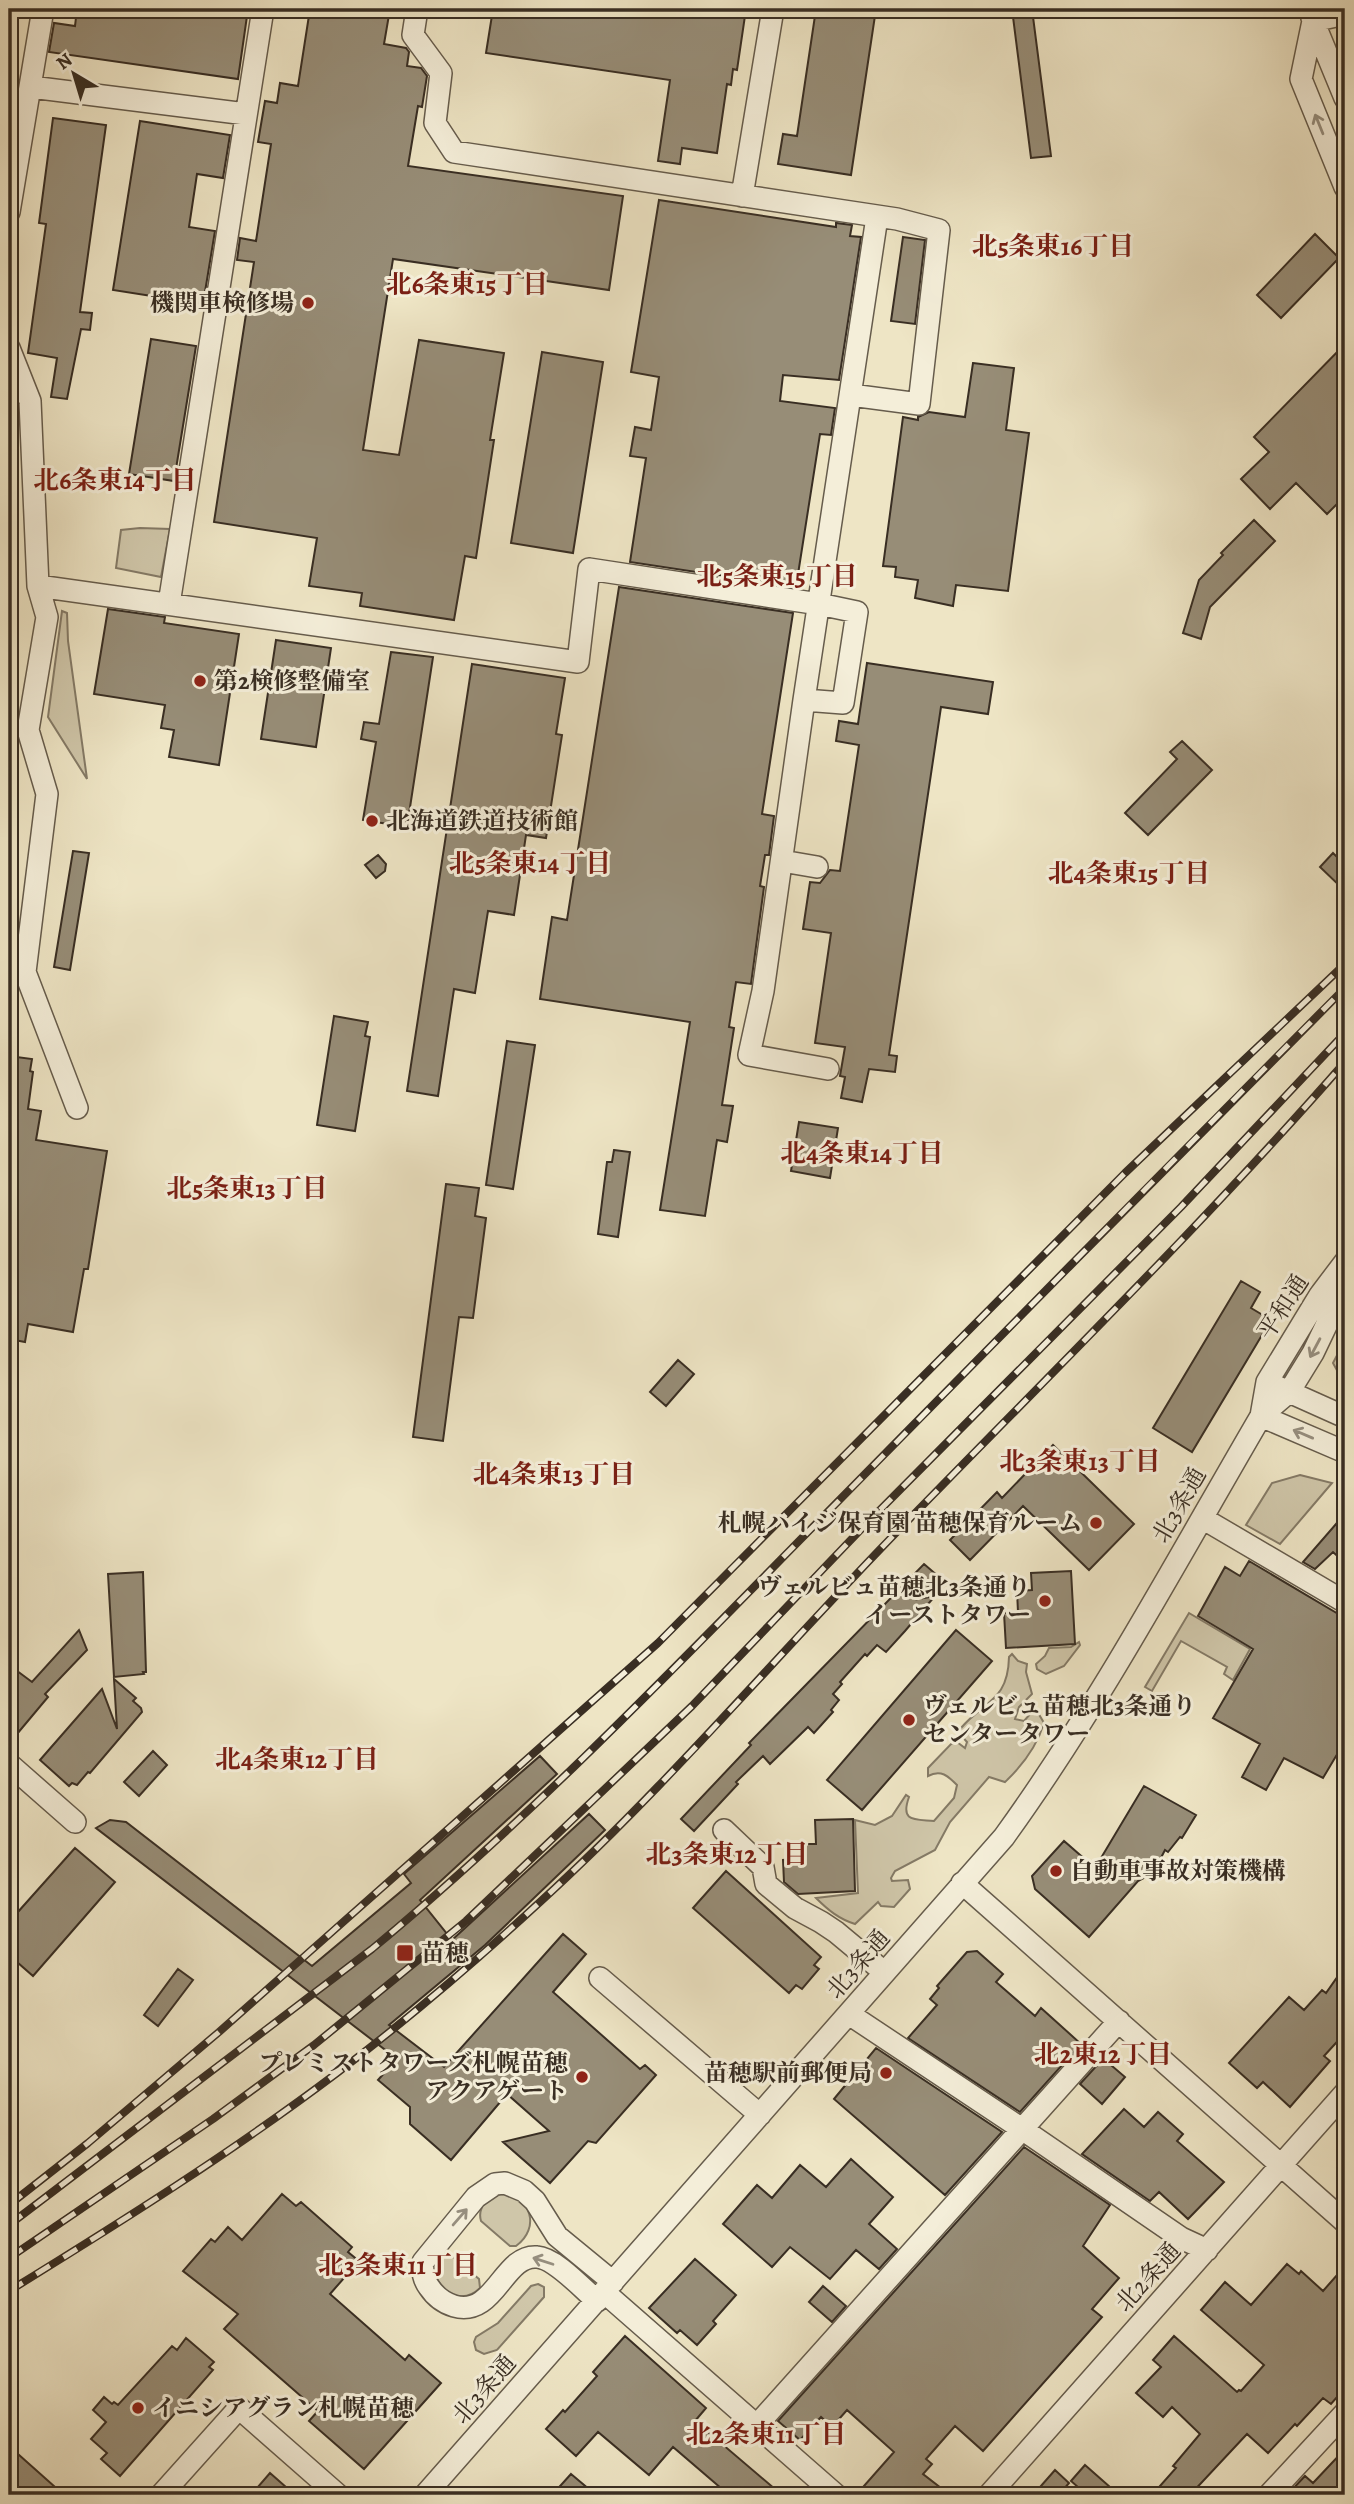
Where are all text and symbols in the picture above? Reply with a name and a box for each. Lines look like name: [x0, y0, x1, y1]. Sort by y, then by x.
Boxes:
north arrow: [38, 38, 108, 108]
text: N: [51, 47, 78, 76]
one-way arrow: [1311, 113, 1324, 135]
district label: 北5条東16丁目: [972, 229, 1134, 264]
district label: 北6条東15丁目: [386, 267, 548, 302]
place label: 機関車検修場: [150, 287, 294, 319]
marker: 機関車検修場: [300, 295, 316, 311]
district label: 北6条東14丁目: [33, 463, 197, 498]
district label: 北5条東15丁目: [696, 559, 858, 594]
place label: 第2検修整備室: [214, 665, 370, 697]
marker: 第2検修整備室: [192, 673, 208, 689]
place label: 北海道鉄道技術館: [386, 805, 578, 837]
marker: 北海道鉄道技術館: [364, 813, 380, 829]
district label: 北5条東14丁目: [449, 846, 611, 881]
district label: 北4条東15丁目: [1048, 856, 1210, 891]
district label: 北4条東14丁目: [780, 1136, 944, 1171]
district label: 北5条東13丁目: [166, 1171, 328, 1206]
street label: 平和通: [1250, 1268, 1316, 1346]
one-way arrow: [1308, 1337, 1322, 1357]
one-way arrow: [1293, 1427, 1315, 1440]
district label: 北3条東13丁目: [999, 1444, 1161, 1479]
district label: 北4条東13丁目: [473, 1457, 635, 1492]
street label: 北3条通: [1145, 1461, 1213, 1549]
place label: 札幌ハイジ保育園 苗穂保育ルーム: [718, 1507, 1082, 1539]
marker: 札幌ハイジ保育園 苗穂保育ルーム: [1088, 1515, 1104, 1531]
place label: ヴェルビュ苗穂北3条通り イーストタワー: [758, 1571, 1031, 1631]
marker: ヴェルビュ苗穂北3条通り イーストタワー: [1037, 1593, 1053, 1609]
place label: ヴェルビュ苗穂北3条通り センタータワー: [923, 1690, 1196, 1750]
marker: ヴェルビュ苗穂北3条通り センタータワー: [901, 1712, 917, 1728]
district label: 北4条東12丁目: [215, 1742, 379, 1777]
district label: 北3条東12丁目: [645, 1837, 809, 1872]
place label: 自動車事故対策機構: [1070, 1855, 1286, 1887]
marker: 自動車事故対策機構: [1048, 1863, 1064, 1879]
street label: 北3条通: [819, 1923, 897, 2005]
place label: 苗穂: [421, 1937, 469, 1969]
marker: 苗穂: [395, 1943, 415, 1963]
district label: 北2東12丁目: [1034, 2037, 1172, 2072]
place label: プレミストタワーズ札幌苗穂 アクアゲート: [258, 2047, 568, 2107]
place label: 苗穂駅前郵便局: [704, 2057, 872, 2089]
marker: 苗穂駅前郵便局: [878, 2065, 894, 2081]
marker: プレミストタワーズ札幌苗穂 アクアゲート: [574, 2069, 590, 2085]
one-way arrow: [452, 2208, 468, 2226]
street label: 北2条通: [1108, 2235, 1188, 2319]
district label: 北3条東11丁目: [318, 2248, 478, 2283]
one-way arrow: [532, 2253, 554, 2266]
street label: 北3条通: [445, 2348, 523, 2430]
place label: イニシアグラン札幌苗穂: [152, 2392, 414, 2424]
marker: イニシアグラン札幌苗穂: [130, 2400, 146, 2416]
district label: 北2条東11丁目: [685, 2417, 847, 2452]

